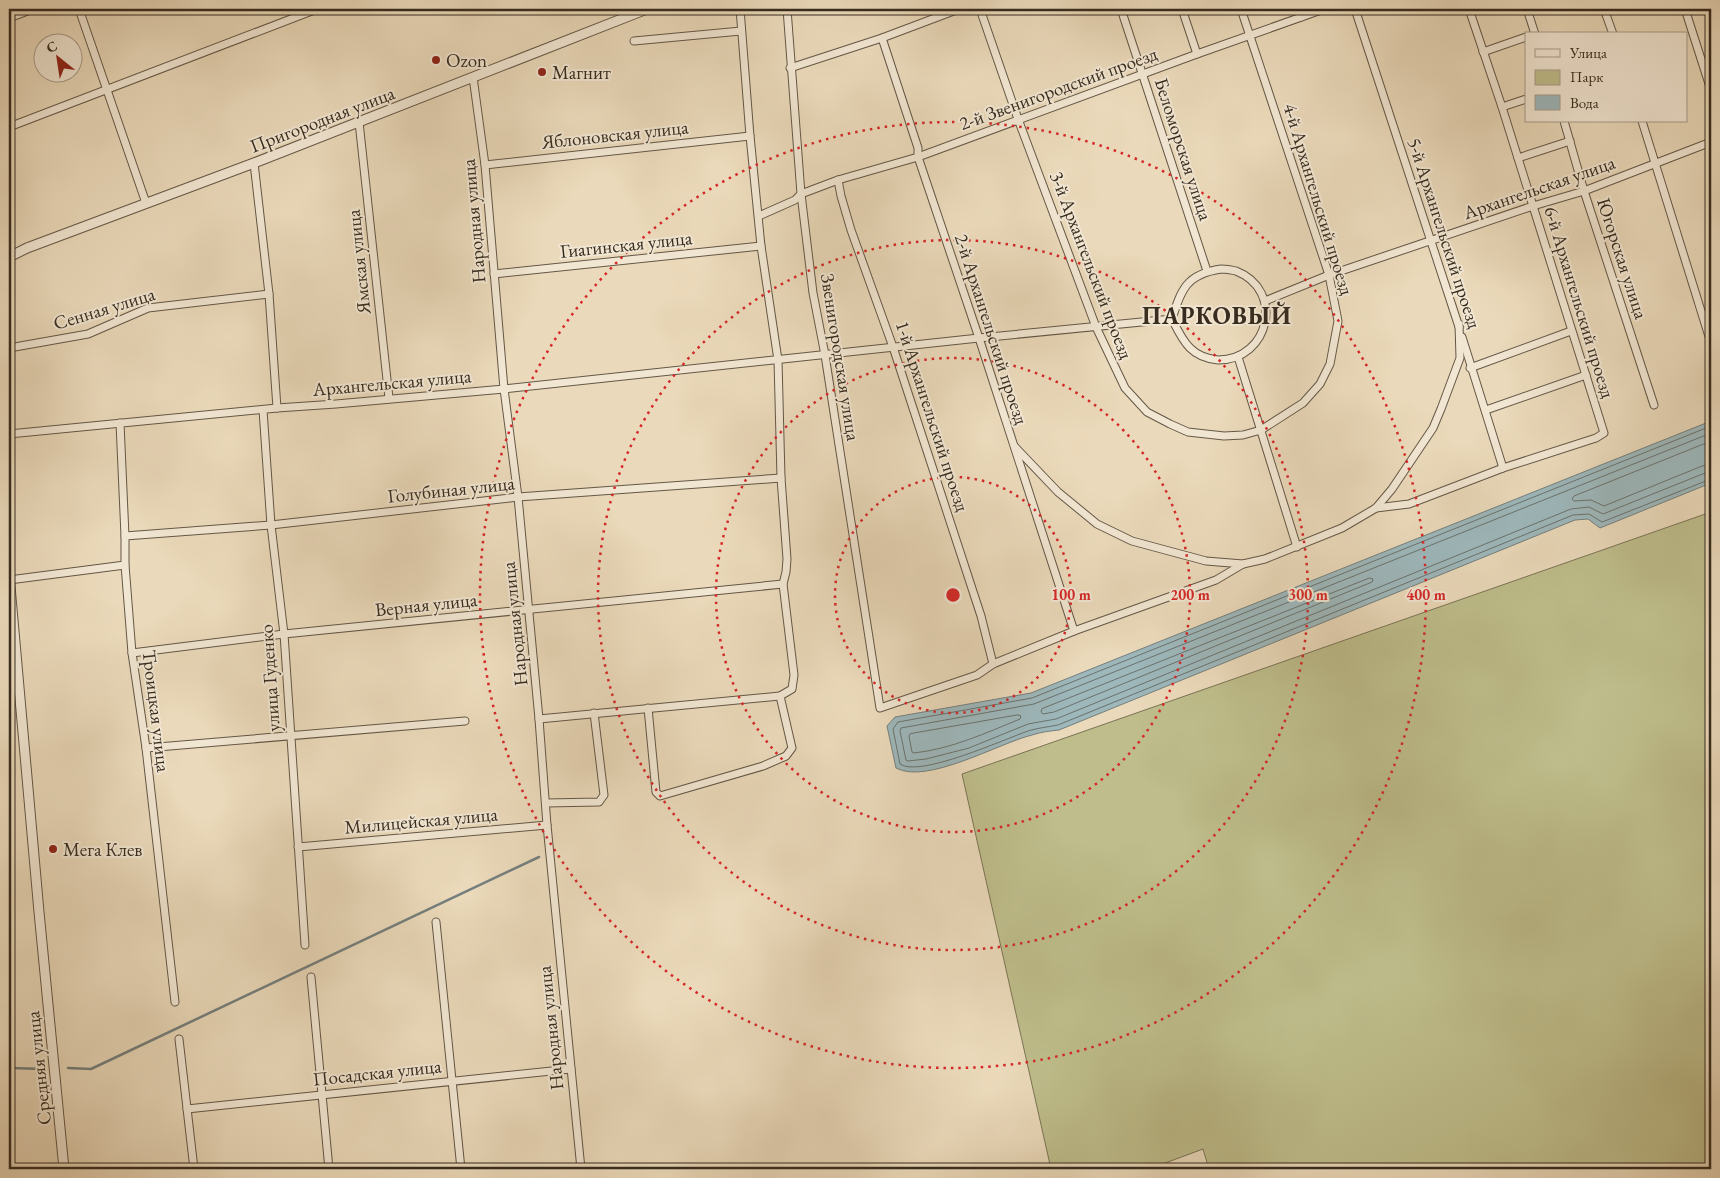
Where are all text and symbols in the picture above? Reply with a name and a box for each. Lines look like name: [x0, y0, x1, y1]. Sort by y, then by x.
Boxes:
north arrow: [32, 32, 82, 82]
legend: [1525, 32, 1688, 122]
text: С: [43, 36, 60, 57]
street label: 2-й Звенигородский проезд: [956, 41, 1161, 136]
text: Улица: [1569, 43, 1607, 62]
place label: Ozon: [446, 48, 487, 73]
marker: Ozon: [430, 54, 442, 66]
place label: Магнит: [552, 60, 611, 85]
marker: Магнит: [536, 66, 548, 78]
text: Парк: [1570, 67, 1603, 86]
street label: Беломорская улица: [1149, 75, 1218, 224]
street label: Пригородная улица: [246, 80, 399, 159]
text: Вода: [1570, 93, 1599, 112]
street label: 4-й Архангельский проезд: [1277, 100, 1360, 298]
street label: Яблоновская улица: [539, 114, 690, 155]
street label: 5-й Архангельский проезд: [1402, 135, 1487, 332]
street label: Архангельская улица: [1459, 150, 1619, 226]
street label: Народная улица: [456, 157, 491, 284]
street label: 3-й Архангельский проезд: [1044, 168, 1139, 363]
street label: Югорская улица: [1591, 194, 1654, 322]
street label: 6-й Архангельский проезд: [1538, 203, 1621, 401]
street label: Ямская улица: [341, 208, 377, 317]
street label: Гиагинская улица: [559, 225, 694, 264]
street label: 2-й Архангельский проезд: [949, 231, 1034, 428]
street label: Звенигородская улица: [815, 272, 866, 443]
street label: Сенная улица: [50, 281, 158, 336]
district label: ПАРКОВЫЙ: [1142, 300, 1292, 331]
street label: 1-й Архангельский проезд: [890, 318, 975, 515]
street label: Архангельская улица: [311, 363, 473, 402]
street label: Голубиная улица: [386, 470, 516, 509]
street label: Народная улица: [496, 560, 533, 687]
text: 100 m: [1051, 585, 1091, 604]
text: 200 m: [1170, 585, 1210, 604]
text: 300 m: [1288, 585, 1328, 604]
text: 400 m: [1406, 585, 1446, 604]
centre of rings: [944, 586, 962, 604]
street label: Верная улица: [374, 587, 479, 622]
street label: улица Гуденко: [253, 623, 286, 733]
street label: Троицкая улица: [137, 649, 176, 774]
street label: Милицейская улица: [343, 801, 499, 840]
place label: Мега Клев: [63, 837, 142, 862]
marker: Мега Клев: [47, 843, 59, 855]
street label: Народная улица: [532, 964, 569, 1091]
street label: Средняя улица: [20, 1009, 57, 1126]
street label: Посадская улица: [311, 1053, 443, 1092]

